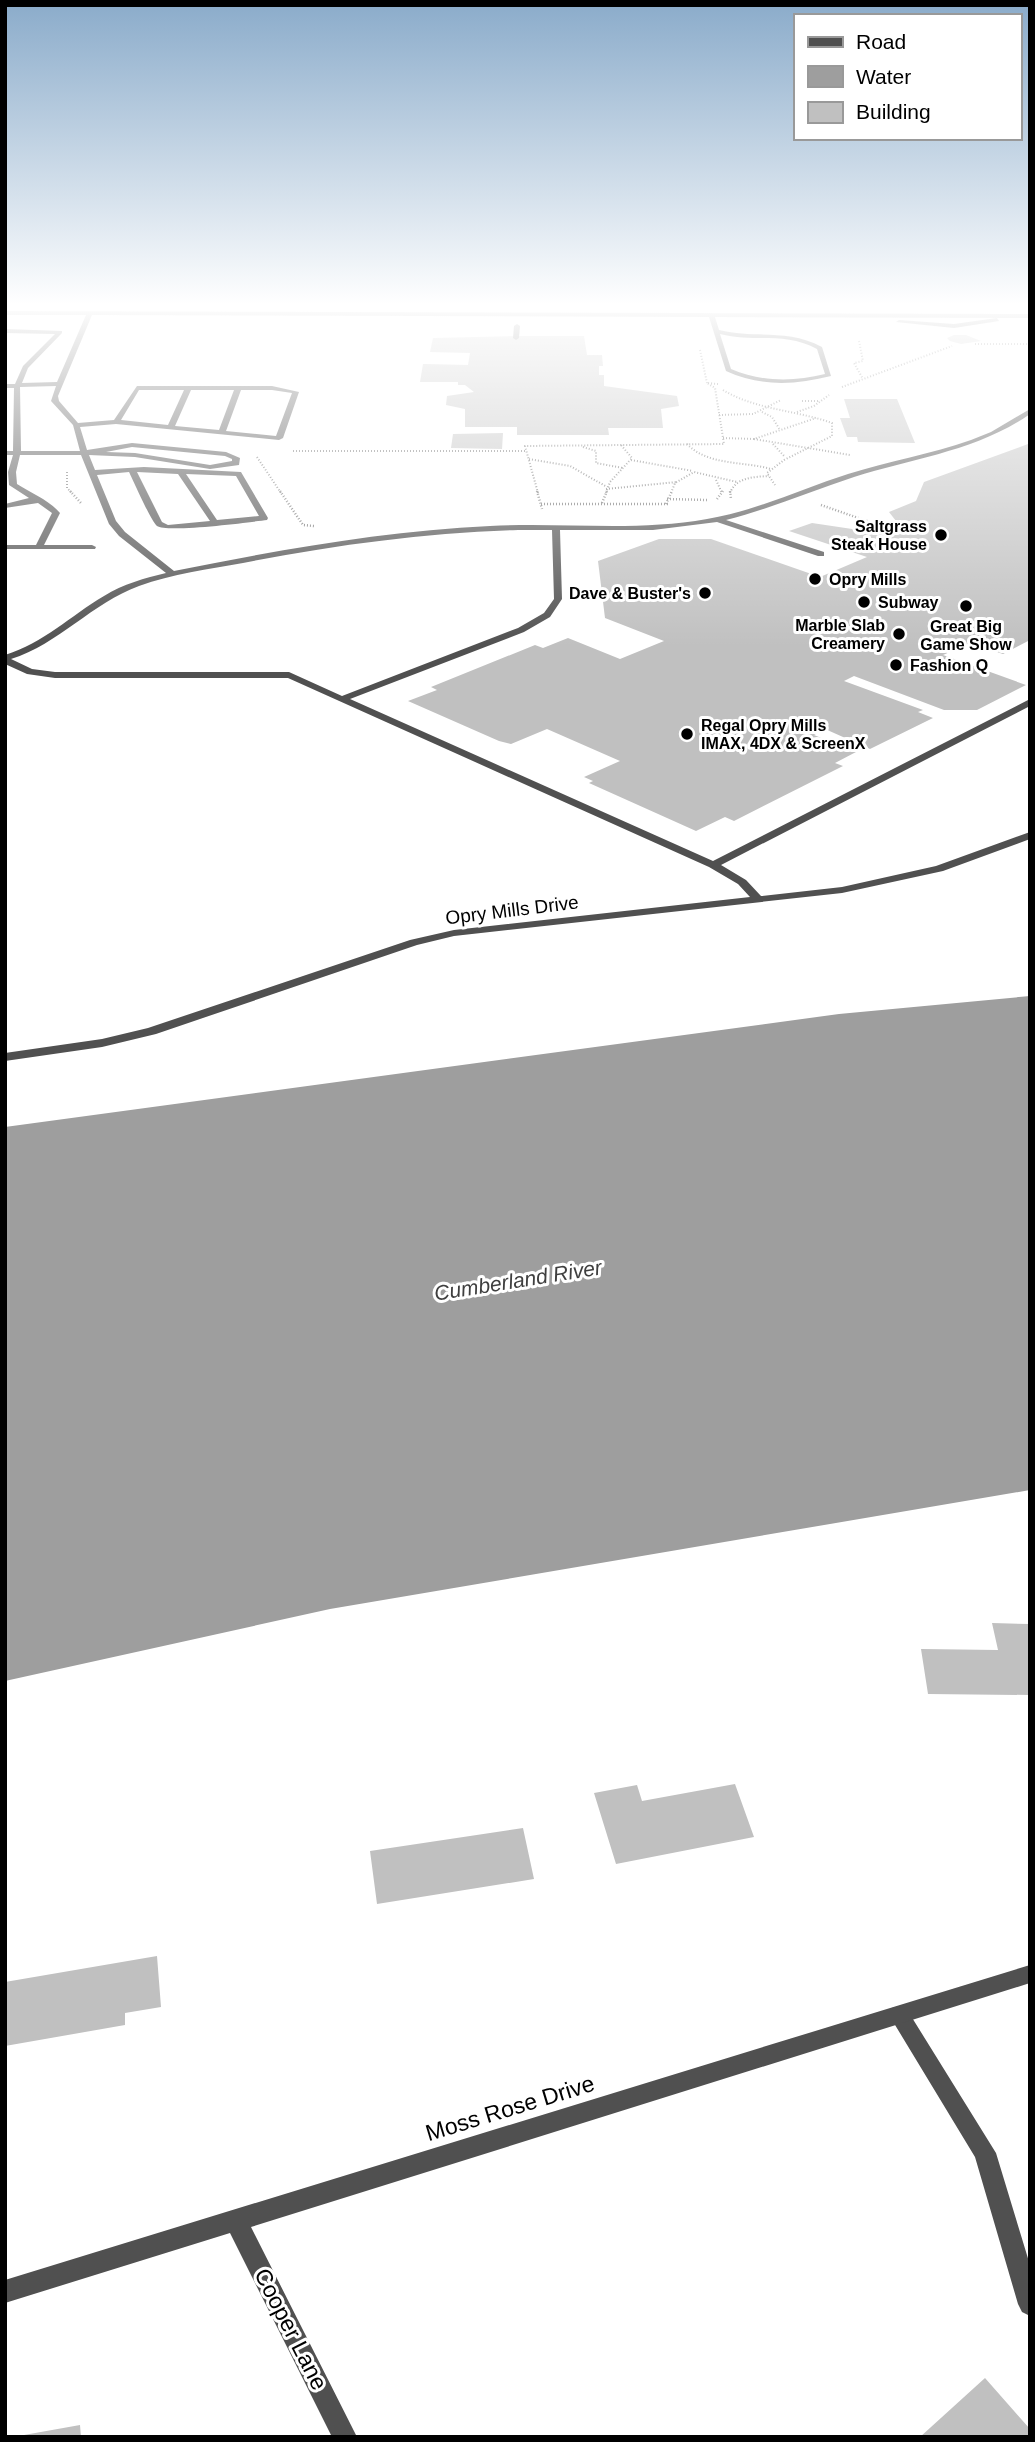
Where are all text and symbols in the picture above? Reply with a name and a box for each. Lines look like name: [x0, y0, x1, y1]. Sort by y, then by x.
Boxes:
legend: [794, 14, 1021, 140]
text: Road: [856, 30, 906, 53]
text: Water: [856, 65, 911, 88]
text: Building: [856, 100, 931, 123]
place label: Saltgrass Steak House: [831, 518, 927, 553]
marker: Saltgrass Steak House: [933, 527, 949, 543]
marker: Opry Mills: [807, 571, 823, 587]
place label: Opry Mills: [829, 571, 906, 588]
place label: Dave & Buster's: [569, 585, 691, 602]
marker: Dave & Buster's: [697, 585, 713, 601]
marker: Subway: [856, 594, 872, 610]
place label: Subway: [878, 594, 939, 611]
marker: Great Big Game Show: [958, 598, 974, 614]
place label: Marble Slab Creamery: [795, 617, 885, 652]
place label: Great Big Game Show: [920, 618, 1012, 653]
marker: Marble Slab Creamery: [891, 626, 907, 642]
marker: Fashion Q: [888, 657, 904, 673]
place label: Fashion Q: [910, 657, 988, 674]
place label: Regal Opry Mills IMAX, 4DX & ScreenX: [701, 717, 866, 752]
marker: Regal Opry Mills IMAX, 4DX & ScreenX: [679, 726, 695, 742]
street label: Opry Mills Drive: [444, 891, 580, 929]
water label: Cumberland River: [433, 1255, 604, 1305]
street label: Moss Rose Drive: [422, 2070, 598, 2146]
street label: Cooper Lane: [249, 2264, 333, 2394]

